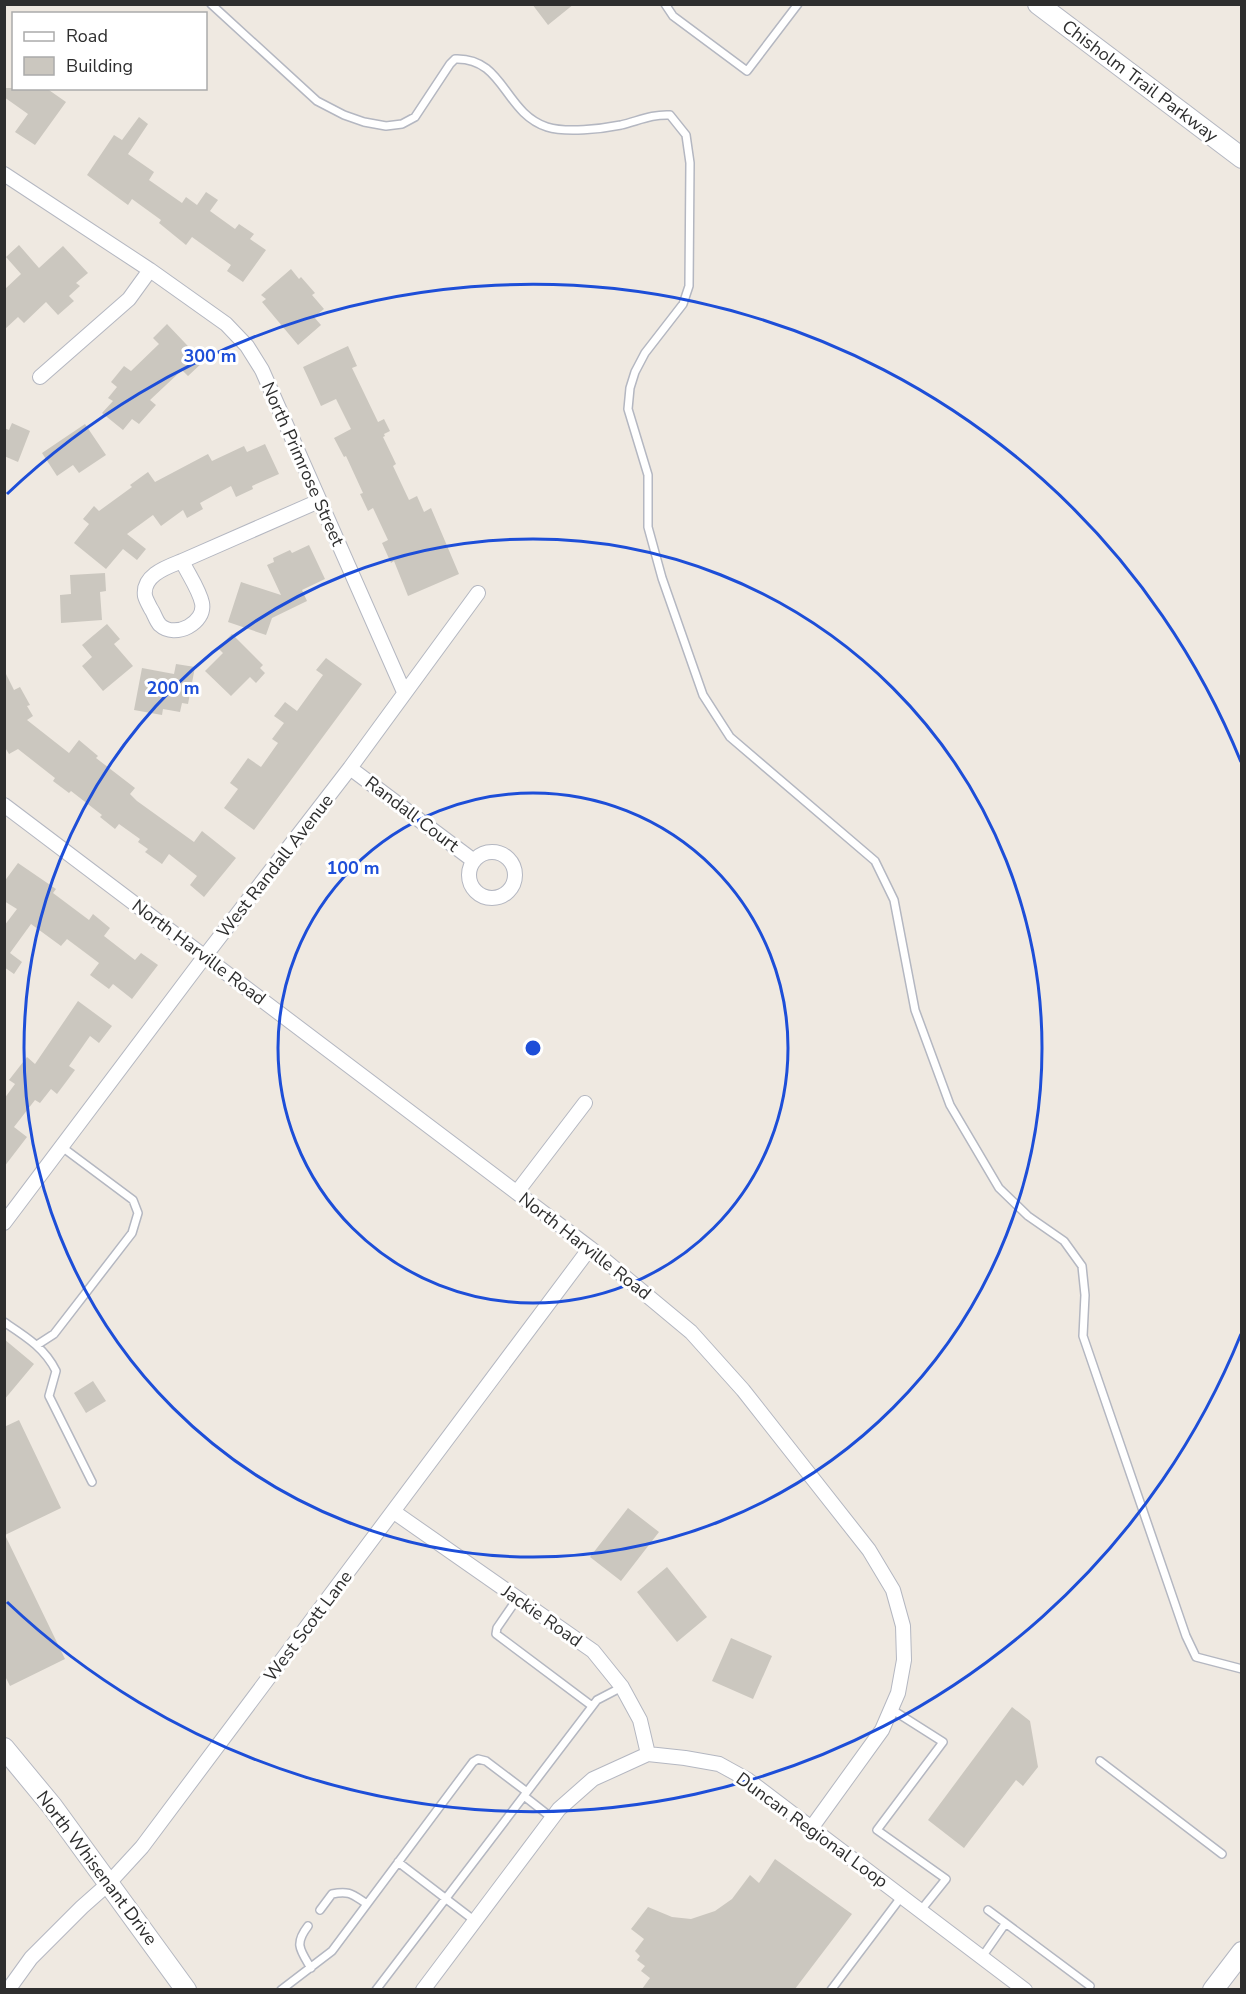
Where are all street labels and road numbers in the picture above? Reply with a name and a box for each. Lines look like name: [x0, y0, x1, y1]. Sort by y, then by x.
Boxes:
street label: Chisholm Trail Parkway: [1057, 14, 1224, 148]
street label: North Primrose Street: [256, 378, 350, 550]
street label: Randall Court: [360, 771, 464, 858]
street label: West Randall Avenue: [211, 789, 339, 943]
street label: North Harville Road: [127, 894, 271, 1010]
street label: North Harville Road: [514, 1187, 656, 1305]
street label: West Scott Lane: [258, 1566, 358, 1686]
street label: Jackie Road: [496, 1579, 587, 1652]
street label: Duncan Regional Loop: [731, 1767, 893, 1893]
street label: North Whisenant Drive: [31, 1786, 163, 1950]

